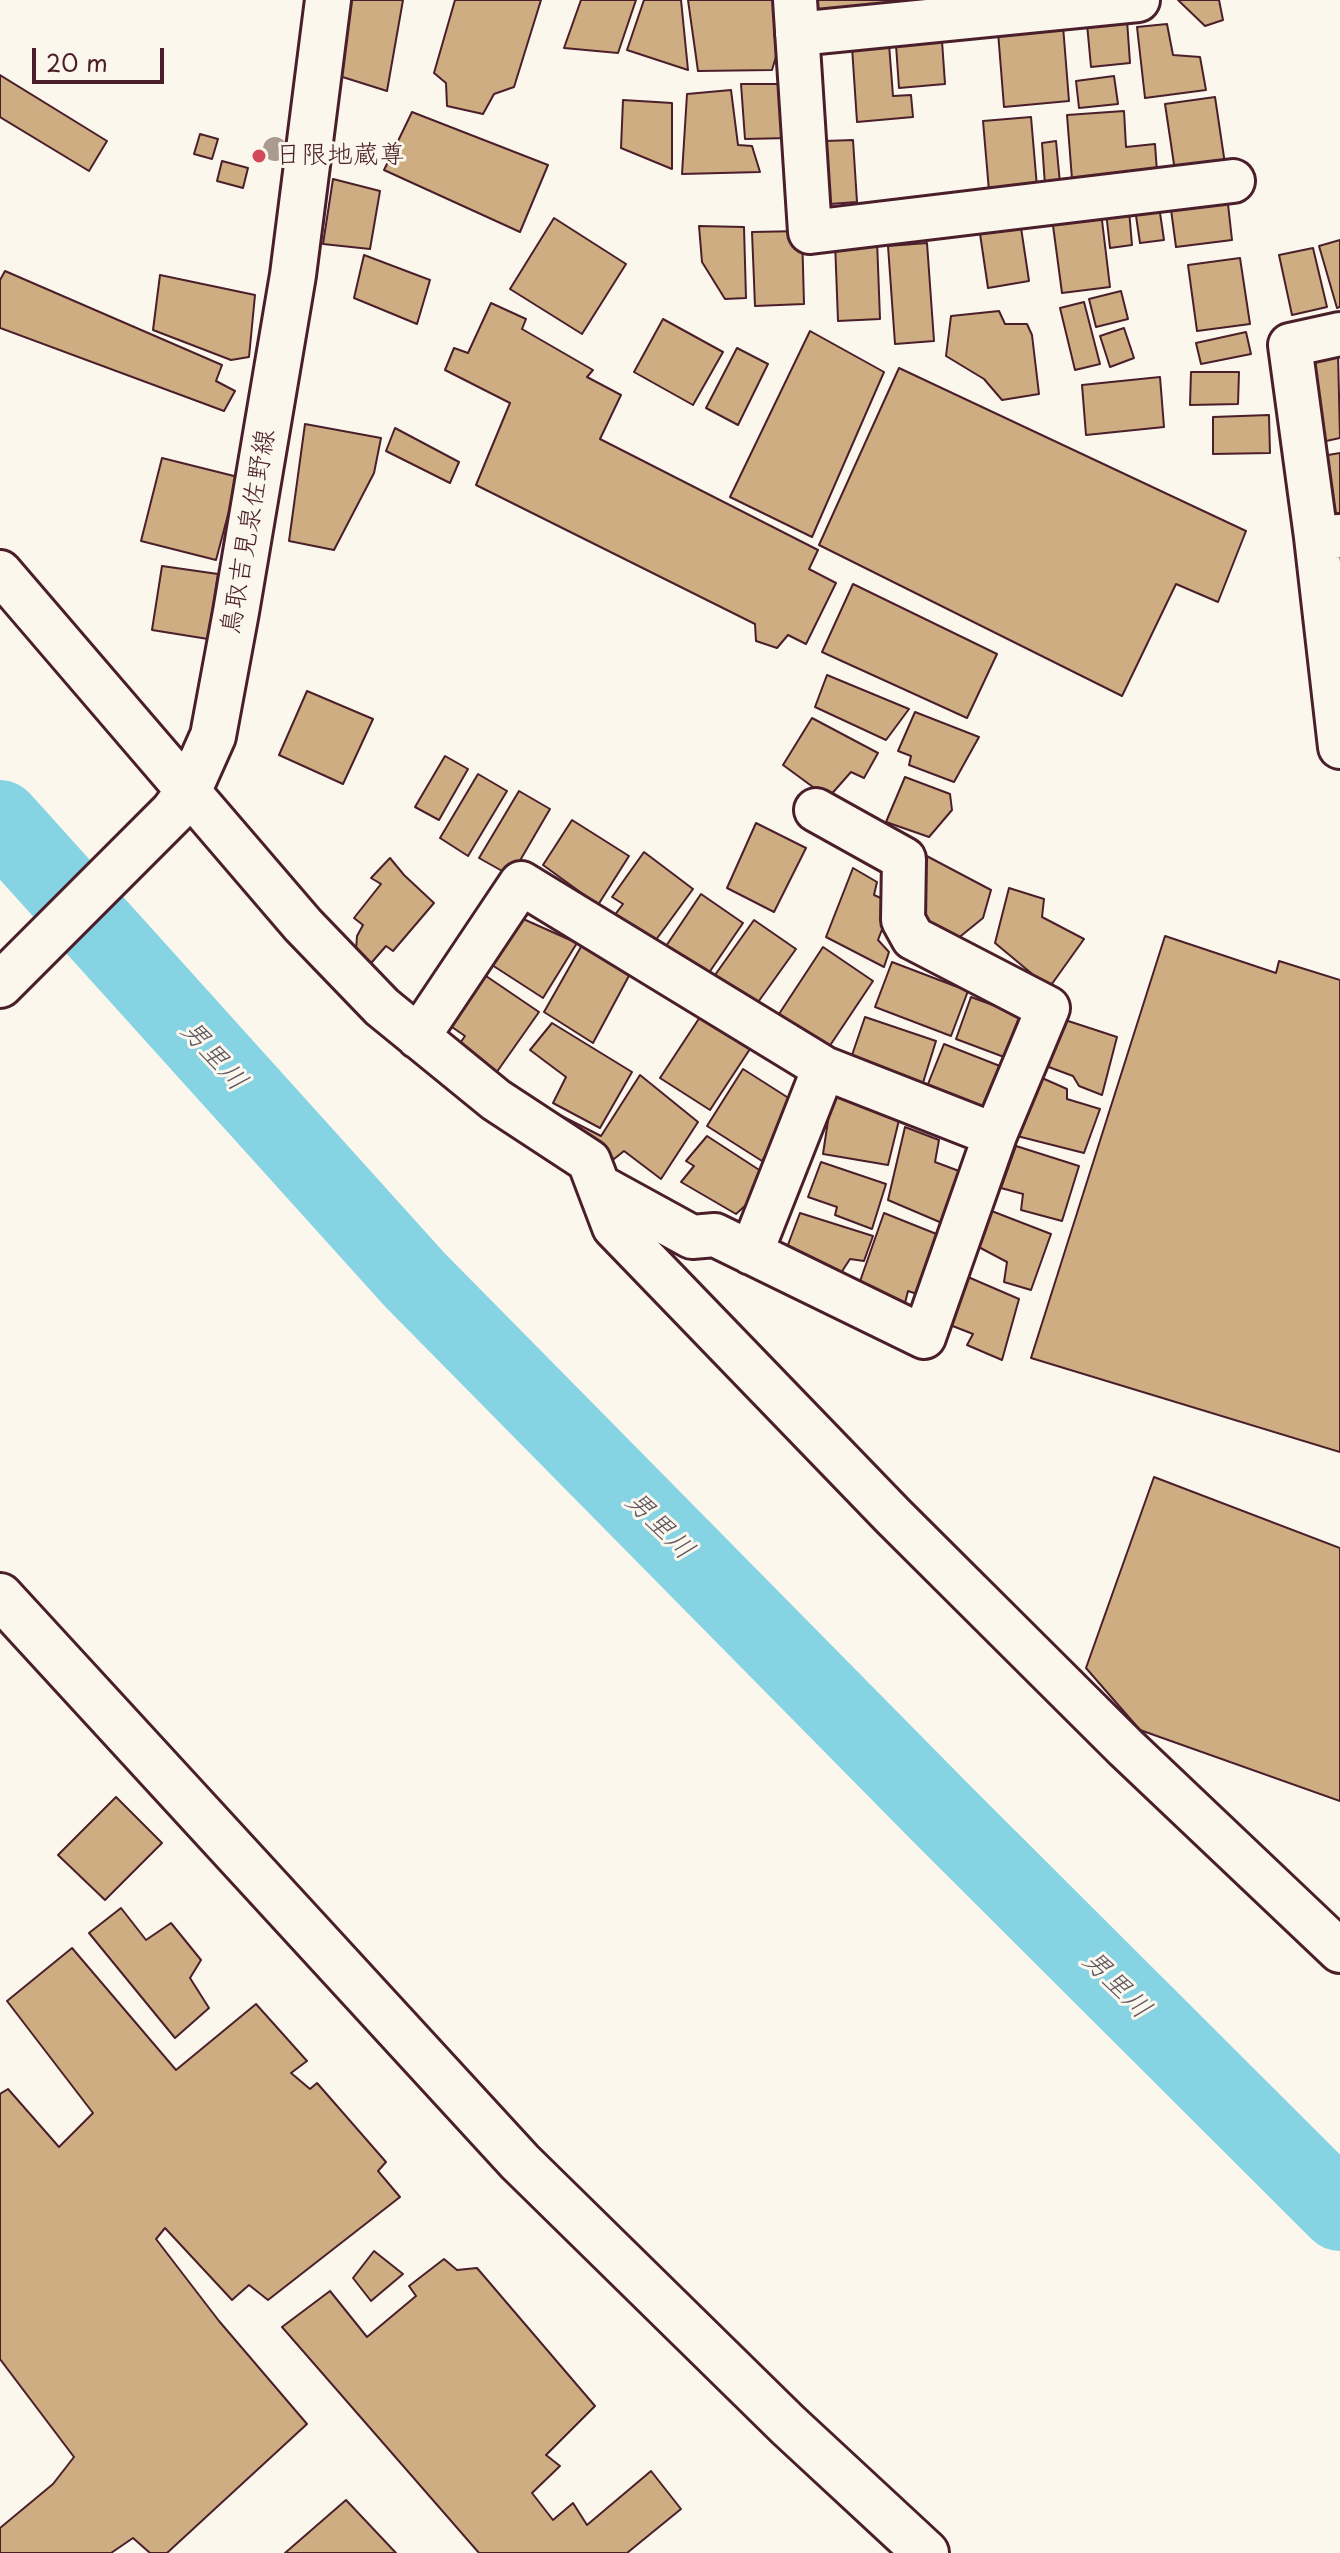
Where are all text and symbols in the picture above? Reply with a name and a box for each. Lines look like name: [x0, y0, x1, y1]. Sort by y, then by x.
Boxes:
scale bar: [36, 32, 168, 82]
text: 20 m: [46, 44, 108, 80]
place label: 日限地蔵尊: [275, 140, 405, 172]
marker: 日限地蔵尊: [250, 147, 268, 165]
street label: 鳥取吉見泉佐野線: [216, 427, 282, 637]
water label: 男里川: [172, 1014, 254, 1098]
water label: 男里川: [617, 1484, 701, 1568]
water label: 男里川: [1074, 1943, 1158, 2027]

